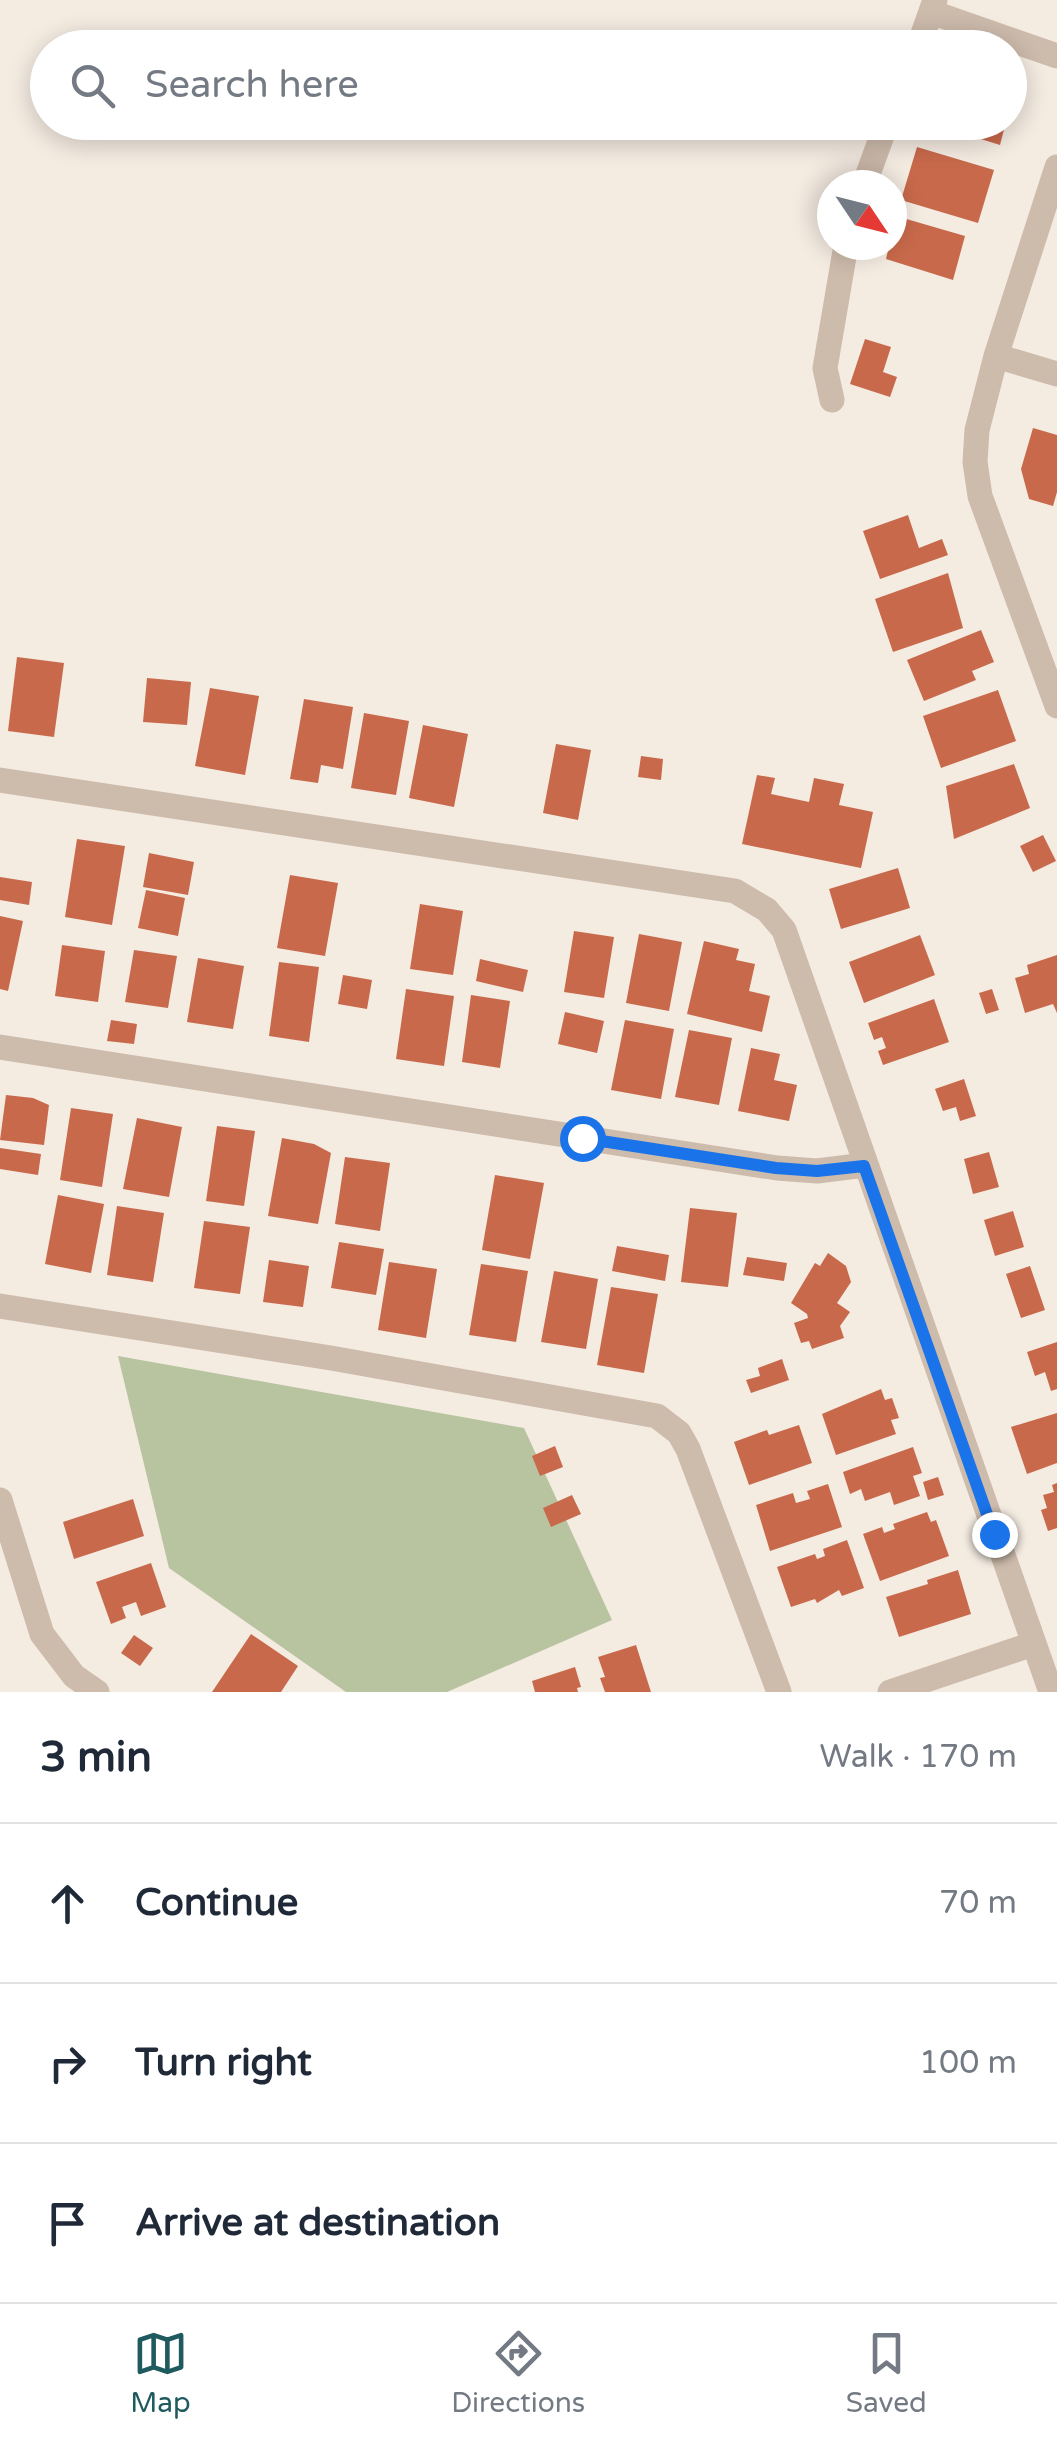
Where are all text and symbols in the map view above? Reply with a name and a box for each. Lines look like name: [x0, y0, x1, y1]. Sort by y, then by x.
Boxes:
search box: [30, 30, 1027, 140]
icon: search: [65, 58, 120, 113]
text: Search here: [145, 62, 359, 108]
north arrow: [817, 170, 907, 260]
route start: [560, 1116, 606, 1162]
route end: [972, 1512, 1018, 1558]
text: 3 min: [40, 1732, 152, 1783]
text: Walk · 170 m: [820, 1738, 1017, 1776]
icon: ahead: [40, 1876, 95, 1931]
text: Continue: [135, 1880, 298, 1926]
text: 70 m: [939, 1884, 1017, 1922]
icon: right: [40, 2036, 95, 2091]
text: Turn right: [135, 2040, 312, 2086]
text: 100 m: [919, 2044, 1017, 2082]
icon: arrive: [40, 2196, 95, 2251]
text: Arrive at destination: [135, 2200, 500, 2246]
tab: Map: [130, 2326, 191, 2420]
tab: Directions: [451, 2326, 585, 2420]
tab: Saved: [846, 2326, 927, 2420]

